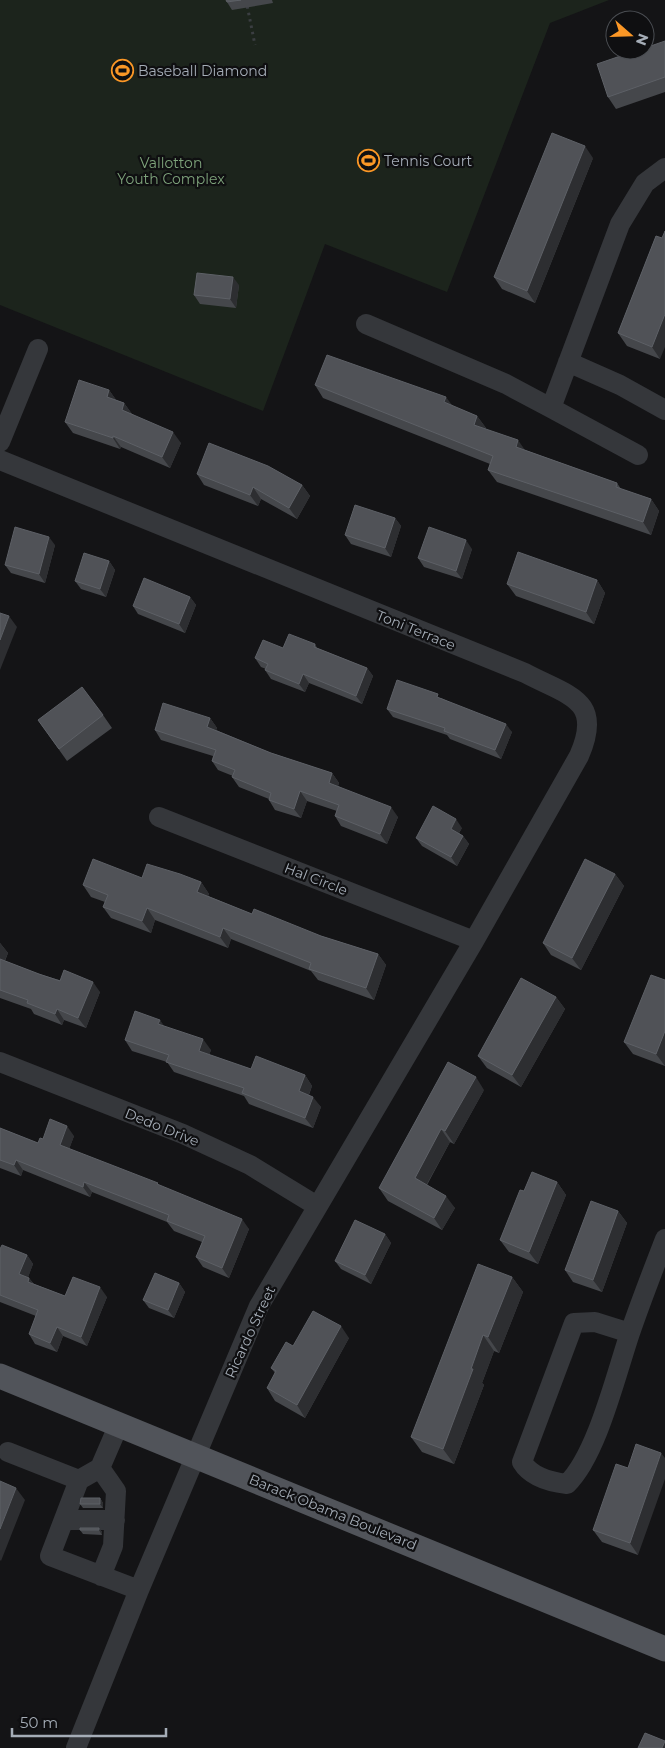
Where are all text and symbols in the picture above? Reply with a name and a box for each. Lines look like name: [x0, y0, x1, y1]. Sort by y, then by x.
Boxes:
north arrow: [605, 10, 655, 60]
text: N: [632, 31, 653, 48]
sports icon: Baseball Diamond: [110, 59, 134, 83]
place label: Baseball Diamond: [138, 62, 267, 80]
sports icon: Tennis Court: [356, 149, 380, 173]
place label: Tennis Court: [384, 152, 473, 170]
park label: Vallotton Youth Complex: [117, 154, 225, 188]
street label: Toni Terrace: [374, 606, 458, 654]
street label: Hal Circle: [282, 859, 350, 899]
street label: Dedo Drive: [122, 1104, 202, 1150]
street label: Ricardo Street: [221, 1283, 279, 1381]
street label: Barack Obama Boulevard: [246, 1470, 420, 1554]
scale bar: [12, 1706, 166, 1738]
text: 50 m: [20, 1713, 58, 1732]

